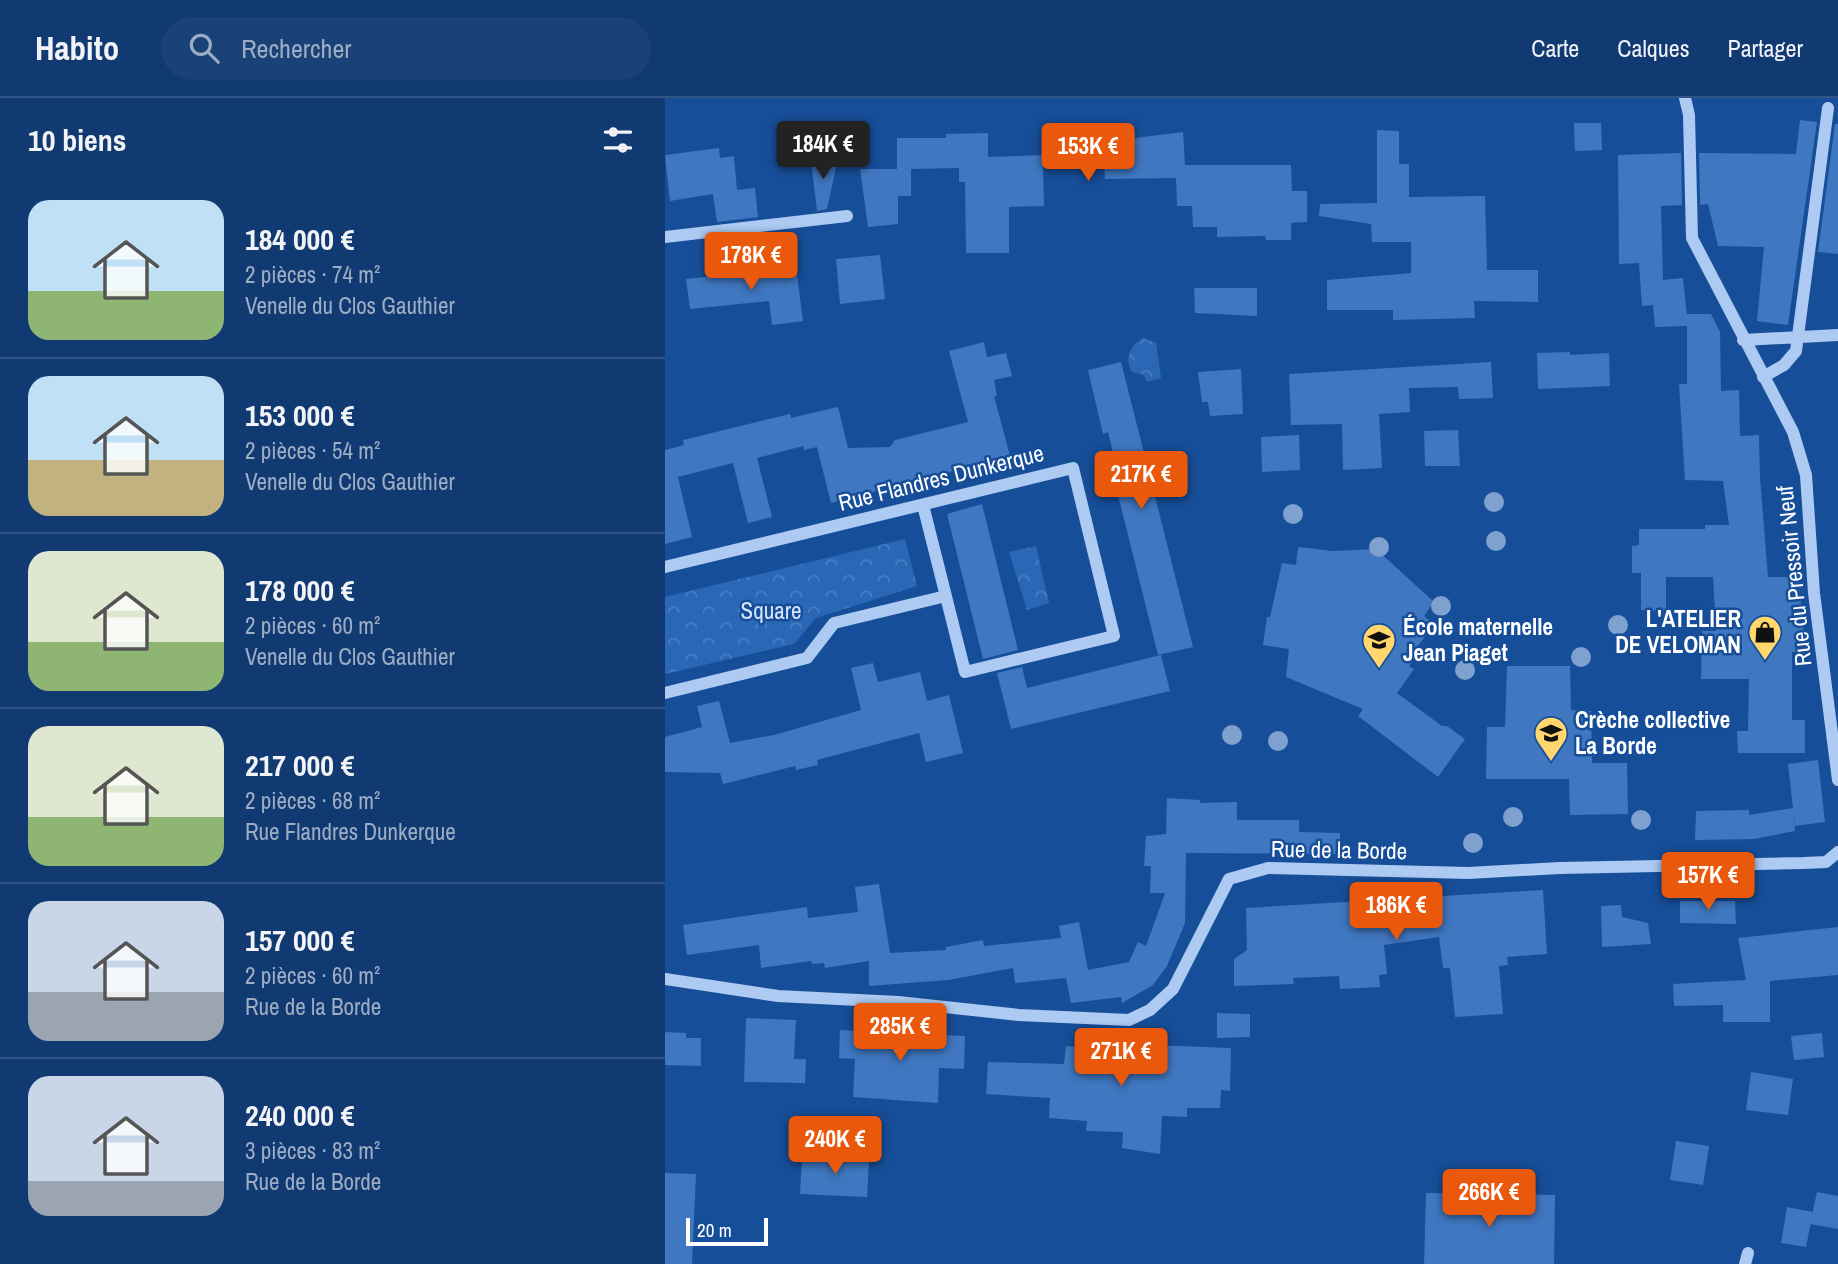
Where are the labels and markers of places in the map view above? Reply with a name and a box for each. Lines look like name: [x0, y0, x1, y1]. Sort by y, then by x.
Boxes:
pin: 184K €: [766, 122, 880, 181]
pin: 153K €: [1031, 123, 1145, 183]
pin: 178K €: [694, 232, 808, 292]
pin: 217K €: [1084, 452, 1198, 511]
place label: L'ATELIER DE VELOMAN: [1615, 603, 1741, 660]
place label: École maternelle Jean Piaget: [1403, 611, 1553, 668]
shop icon: L'ATELIER DE VELOMAN: [1746, 613, 1784, 662]
school or university icon: École maternelle Jean Piaget: [1360, 621, 1398, 670]
place label: Crèche collective La Borde: [1575, 704, 1730, 761]
school or university icon: Crèche collective La Borde: [1532, 714, 1570, 763]
pin: 157K €: [1651, 852, 1765, 912]
pin: 186K €: [1339, 882, 1453, 942]
pin: 285K €: [843, 1004, 957, 1063]
pin: 271K €: [1064, 1028, 1178, 1088]
pin: 240K €: [778, 1116, 892, 1176]
pin: 266K €: [1432, 1170, 1546, 1229]

